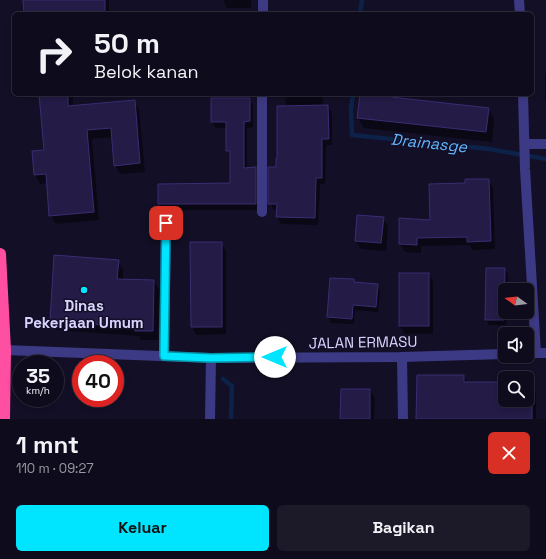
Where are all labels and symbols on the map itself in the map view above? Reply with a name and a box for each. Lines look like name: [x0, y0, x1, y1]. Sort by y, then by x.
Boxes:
water label: Drainasge: [390, 129, 469, 158]
pin: [149, 206, 183, 240]
north arrow: [498, 283, 534, 319]
marker: Dinas Pekerjaan Umum: [79, 285, 89, 295]
place label: Dinas Pekerjaan Umum: [24, 296, 144, 332]
street label: JALAN ERMASU: [308, 332, 418, 352]
position arrow: [254, 336, 296, 378]
speed limit sign: 40: [72, 355, 124, 407]

